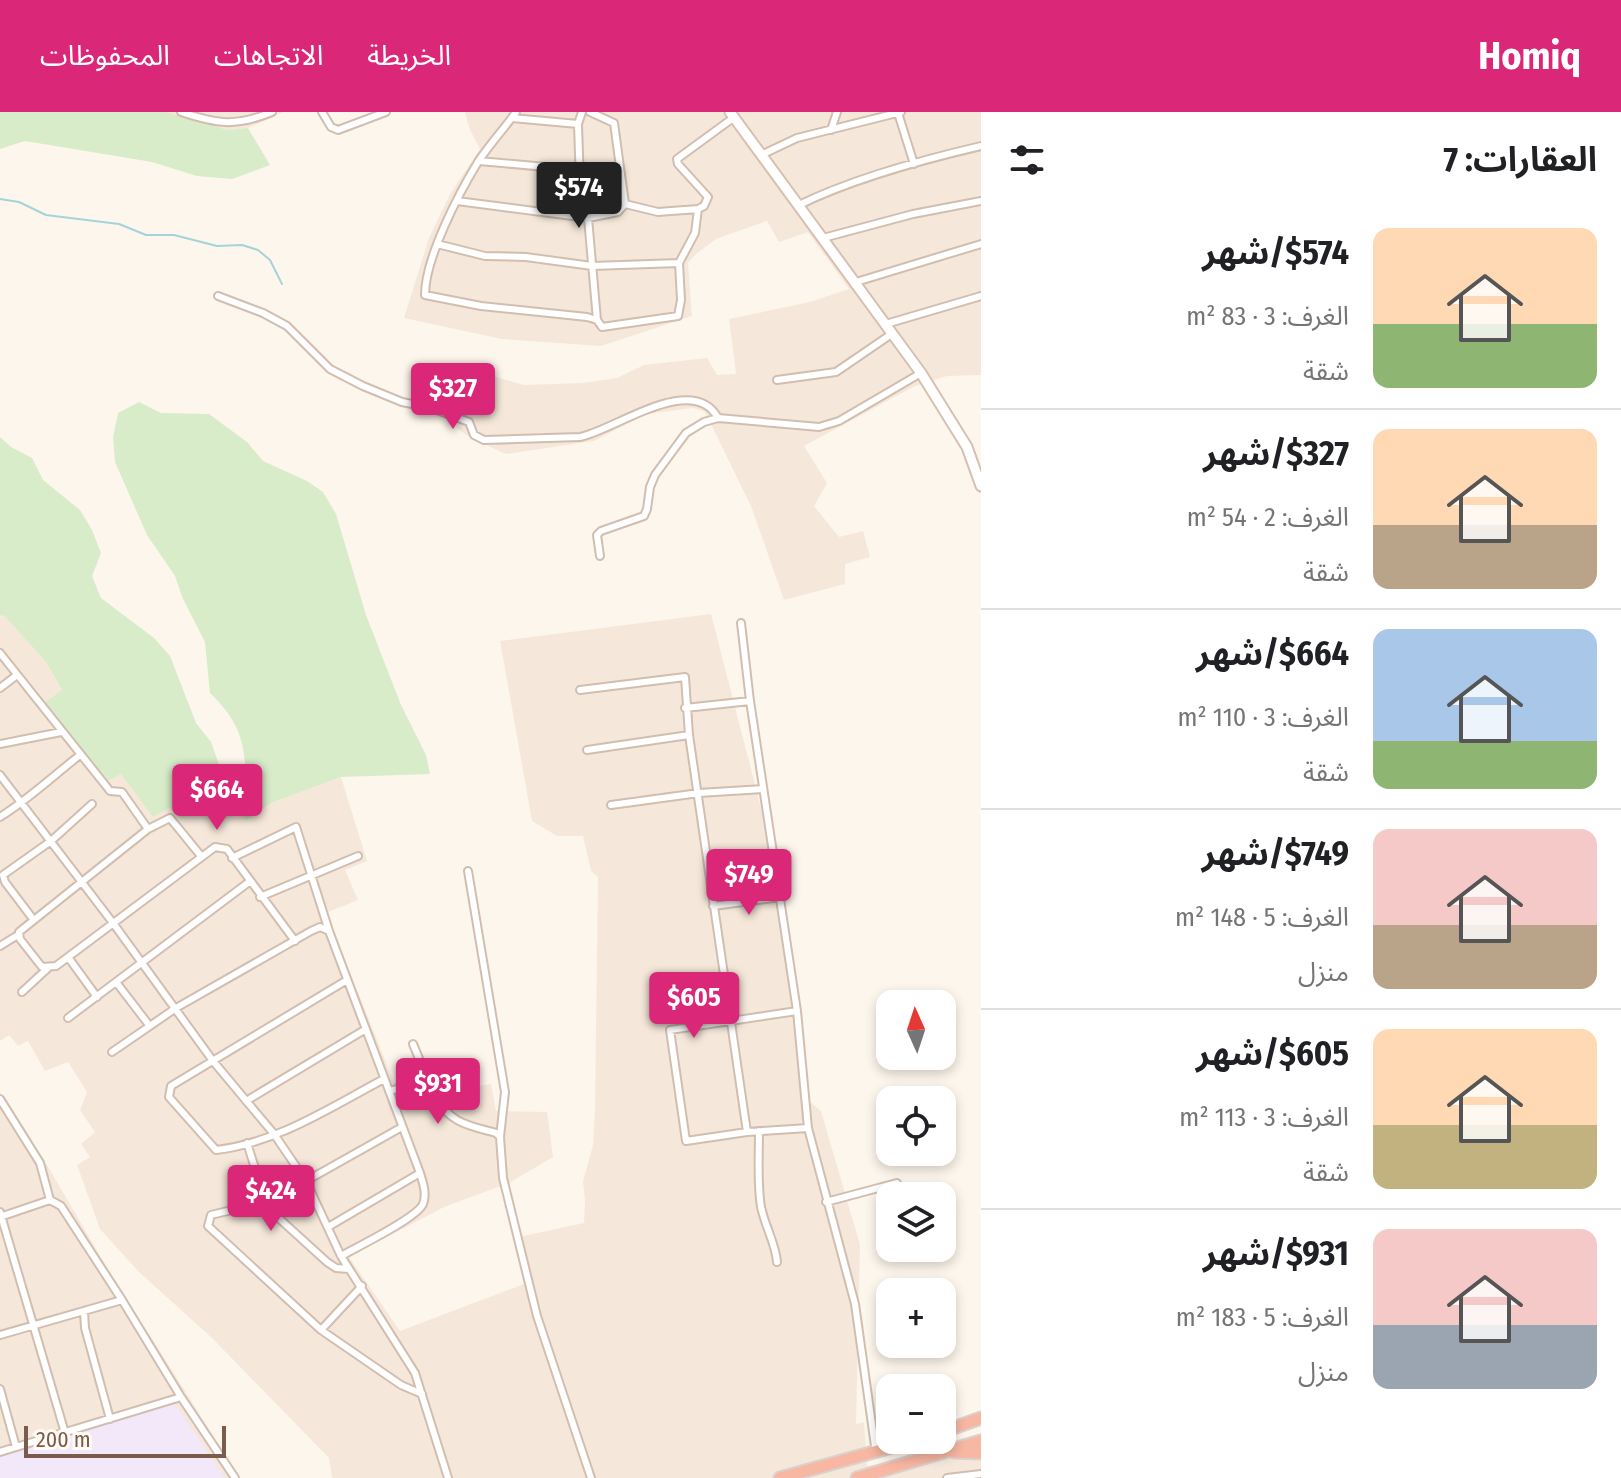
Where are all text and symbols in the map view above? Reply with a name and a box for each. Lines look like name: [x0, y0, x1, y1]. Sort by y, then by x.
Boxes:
text: Homiq: [1478, 33, 1581, 79]
text: المحفوظات: [40, 39, 170, 72]
text: الاتجاهات: [214, 39, 323, 72]
text: الخريطة: [367, 39, 451, 72]
icon: filters: [1005, 138, 1049, 182]
text: العقارات: 7: [1444, 139, 1597, 180]
pin: $574: [532, 162, 626, 230]
text: $574: [555, 172, 603, 203]
text: $574/شهر: [1202, 232, 1349, 273]
icon: home: [1437, 260, 1533, 356]
text: الغرف: 3 · 83 m²: [1186, 301, 1349, 332]
text: شقة: [1303, 356, 1349, 387]
pin: $327: [406, 363, 500, 431]
text: $327: [429, 373, 477, 404]
text: $327/شهر: [1203, 433, 1349, 474]
icon: home: [1437, 461, 1533, 557]
text: الغرف: 2 · 54 m²: [1187, 502, 1349, 533]
text: شقة: [1303, 557, 1349, 588]
text: $664/شهر: [1196, 633, 1349, 674]
icon: home: [1437, 661, 1533, 757]
text: الغرف: 3 · 110 m²: [1177, 702, 1349, 733]
text: شقة: [1303, 757, 1349, 788]
pin: $664: [170, 764, 264, 832]
text: $664: [190, 774, 244, 805]
text: $749/شهر: [1202, 833, 1349, 874]
pin: $749: [702, 849, 796, 917]
text: $749: [724, 859, 774, 890]
icon: home: [1437, 861, 1533, 957]
text: الغرف: 5 · 148 m²: [1175, 902, 1349, 933]
text: منزل: [1298, 957, 1349, 988]
pin: $605: [647, 972, 741, 1040]
text: $605: [667, 982, 721, 1013]
north arrow: [876, 990, 956, 1070]
map controls: [876, 990, 956, 1454]
text: $605/شهر: [1196, 1033, 1349, 1074]
pin: $931: [391, 1058, 485, 1126]
icon: home: [1437, 1061, 1533, 1157]
text: $931: [414, 1068, 462, 1099]
button: locate: [876, 1086, 956, 1166]
text: الغرف: 3 · 113 m²: [1179, 1102, 1349, 1133]
text: شقة: [1303, 1157, 1349, 1188]
pin: $424: [224, 1165, 318, 1233]
text: $424: [246, 1175, 296, 1206]
button: layers: [876, 1182, 956, 1262]
text: $931/شهر: [1203, 1233, 1349, 1274]
icon: home: [1437, 1261, 1533, 1357]
button: +: [876, 1278, 956, 1358]
text: الغرف: 5 · 183 m²: [1176, 1302, 1349, 1333]
text: منزل: [1298, 1357, 1349, 1388]
button: −: [876, 1374, 956, 1454]
scale bar: [24, 1422, 226, 1458]
text: 200 m: [36, 1426, 91, 1453]

